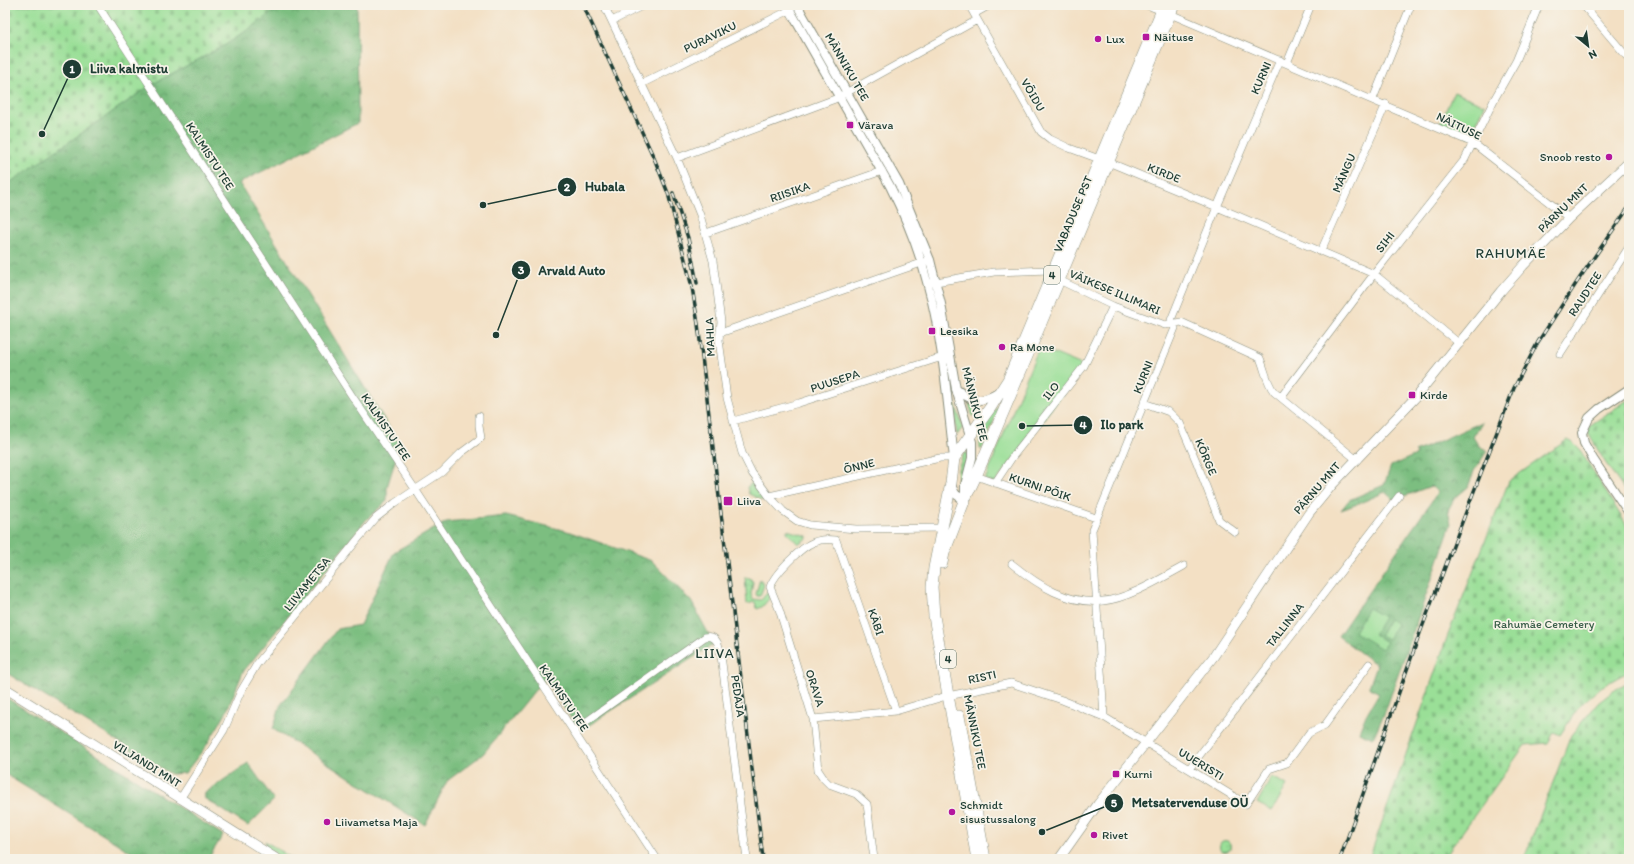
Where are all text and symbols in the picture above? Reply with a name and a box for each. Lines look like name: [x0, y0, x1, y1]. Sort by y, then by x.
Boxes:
street label: PURAVIKU: [681, 18, 739, 56]
north arrow: [1568, 26, 1608, 66]
place label: Näituse: [1154, 30, 1194, 44]
street label: MÄNNIKU TEE: [822, 31, 872, 104]
place label: Lux: [1106, 32, 1125, 46]
marker: Näituse: [1141, 32, 1151, 42]
marker: Lux: [1093, 34, 1103, 44]
text: N: [1586, 47, 1599, 62]
callout: Liiva kalmistu: [62, 56, 176, 81]
street label: KURNI: [1248, 59, 1274, 97]
text: Liiva kalmistu: [90, 61, 169, 76]
text: 1: [69, 62, 75, 76]
street label: VÕIDU: [1018, 76, 1048, 114]
street label: NÄITUSE: [1434, 109, 1484, 143]
place label: Värava: [858, 118, 893, 132]
street label: KALMISTU TEE: [183, 119, 237, 193]
marker: Värava: [845, 120, 855, 130]
place label: Snoob resto: [1540, 150, 1601, 164]
street label: MÄNGU: [1329, 151, 1359, 195]
marker: Snoob resto: [1604, 152, 1614, 162]
street label: KIRDE: [1145, 160, 1183, 186]
street label: VABADUSE PST: [1051, 173, 1096, 254]
callout: Hubala: [557, 174, 633, 199]
text: Hubala: [585, 179, 625, 194]
street label: RIISIKA: [768, 179, 812, 205]
text: 2: [564, 180, 571, 194]
street label: PÄRNU MNT: [1535, 180, 1591, 235]
street label: SIHI: [1373, 229, 1397, 255]
district label: RAHUMÄE: [1475, 245, 1547, 262]
callout: Arvald Auto: [511, 258, 614, 283]
text: 3: [518, 263, 525, 277]
text: Arvald Auto: [538, 263, 606, 278]
road number: 4: [1044, 266, 1060, 284]
street label: VÄIKESE ILLIMARI: [1067, 266, 1163, 318]
street label: RAUDTEE: [1565, 269, 1605, 319]
street label: MAHLA: [702, 317, 718, 357]
place label: Leesika: [940, 324, 979, 338]
marker: Leesika: [927, 326, 937, 336]
place label: Ra Mone: [1010, 340, 1055, 354]
marker: Ra Mone: [997, 342, 1007, 352]
street label: KURNI: [1130, 358, 1156, 396]
street label: MÄNNIKU TEE: [959, 365, 991, 443]
street label: PUUSEPA: [809, 366, 862, 396]
street label: ILO: [1040, 379, 1063, 403]
place label: Kirde: [1420, 388, 1448, 402]
marker: Kirde: [1407, 390, 1417, 400]
street label: KALMISTU TEE: [358, 391, 414, 464]
callout: Ilo park: [1073, 412, 1152, 437]
text: Ilo park: [1101, 417, 1144, 433]
text: 4: [1079, 418, 1087, 432]
street label: KÕRGE: [1192, 437, 1220, 478]
street label: ÕNNE: [842, 456, 876, 476]
street label: PÄRNU MNT: [1291, 459, 1344, 517]
street label: KURNI PÕIK: [1007, 470, 1073, 504]
place label: Liiva: [737, 494, 762, 508]
marker: Liiva: [722, 495, 734, 507]
street label: LIIVAMETSA: [281, 554, 333, 614]
street label: TALLINNA: [1263, 600, 1307, 650]
street label: KÄBI: [865, 607, 887, 637]
park label: Rahumäe Cemetery: [1494, 617, 1595, 631]
district label: LIIVA: [695, 645, 735, 662]
road number: 4: [940, 650, 956, 668]
street label: KALMISTU TEE: [536, 662, 592, 735]
street label: RISTI: [967, 667, 997, 687]
street label: ORAVA: [802, 668, 828, 709]
street label: PEDAJA: [728, 674, 748, 718]
street label: MÄNNIKU TEE: [961, 693, 989, 771]
street label: VILJANDI MNT: [110, 737, 184, 791]
street label: UUERISTI: [1176, 745, 1226, 783]
place label: Kurni: [1124, 767, 1152, 781]
marker: Kurni: [1111, 769, 1121, 779]
callout: Metsatervenduse OÜ: [1104, 790, 1256, 815]
text: Metsatervenduse OÜ: [1132, 794, 1249, 810]
text: 5: [1111, 796, 1118, 810]
place label: Schmidt sisustussalong: [960, 798, 1037, 826]
marker: Schmidt sisustussalong: [947, 807, 957, 817]
place label: Liivametsa Maja: [335, 815, 418, 829]
marker: Liivametsa Maja: [322, 817, 332, 827]
place label: Rivet: [1102, 828, 1129, 842]
marker: Rivet: [1089, 830, 1099, 840]

